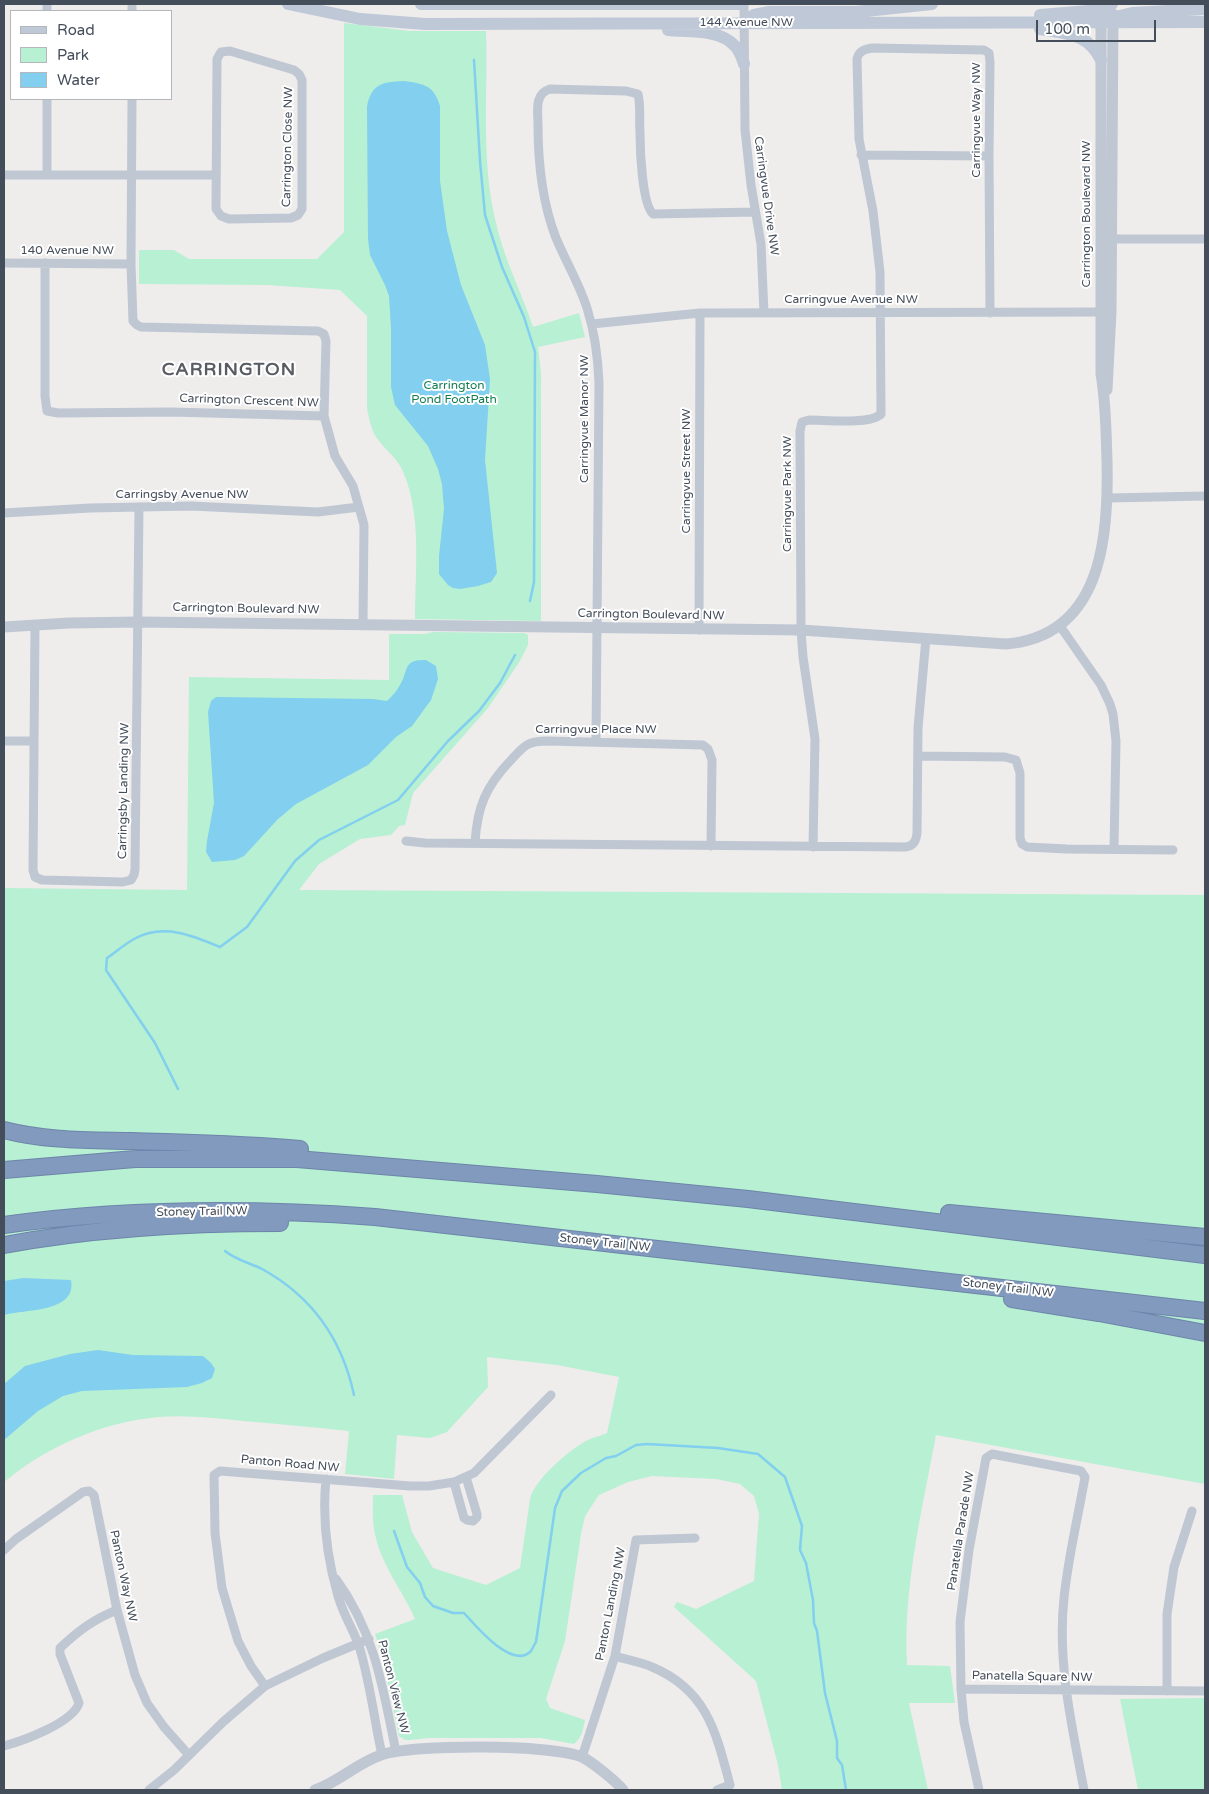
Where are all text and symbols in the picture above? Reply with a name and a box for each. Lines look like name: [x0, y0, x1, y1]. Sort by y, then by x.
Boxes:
legend: [10, 10, 172, 100]
scale bar: [1039, 10, 1159, 42]
street label: 144 Avenue NW: [699, 16, 793, 30]
text: 100 m: [1044, 20, 1090, 38]
text: Road: [57, 21, 95, 39]
text: Park: [57, 46, 89, 64]
street label: Carringvue Way NW: [970, 62, 984, 178]
text: Water: [57, 71, 100, 89]
street label: Carrington Close NW: [280, 87, 296, 207]
street label: Carringvue Drive NW: [751, 135, 781, 257]
street label: Carrington Boulevard NW: [1080, 141, 1094, 287]
street label: 140 Avenue NW: [20, 244, 114, 258]
street label: Carringvue Avenue NW: [784, 293, 918, 307]
street label: Carringvue Manor NW: [578, 355, 592, 483]
district label: CARRINGTON: [161, 359, 297, 381]
park label: Carrington Pond FootPath: [411, 379, 497, 407]
street label: Carrington Crescent NW: [179, 391, 319, 411]
street label: Carringvue Street NW: [680, 409, 694, 533]
street label: Carringvue Park NW: [781, 436, 795, 552]
street label: Carringsby Avenue NW: [116, 488, 248, 502]
street label: Carrington Boulevard NW: [172, 601, 320, 617]
street label: Carrington Boulevard NW: [577, 607, 725, 623]
street label: Carringsby Landing NW: [116, 723, 132, 859]
street label: Carringvue Place NW: [535, 723, 657, 737]
street label: Stoney Trail NW: [156, 1204, 248, 1220]
street label: Stoney Trail NW: [559, 1231, 651, 1255]
street label: Stoney Trail NW: [962, 1275, 1054, 1301]
street label: Panton Road NW: [240, 1453, 340, 1475]
street label: Panatella Parade NW: [944, 1470, 978, 1592]
street label: Panton Way NW: [106, 1529, 140, 1623]
street label: Panton Landing NW: [593, 1546, 629, 1662]
street label: Panton View NW: [374, 1639, 412, 1735]
street label: Panatella Square NW: [972, 1669, 1092, 1685]

